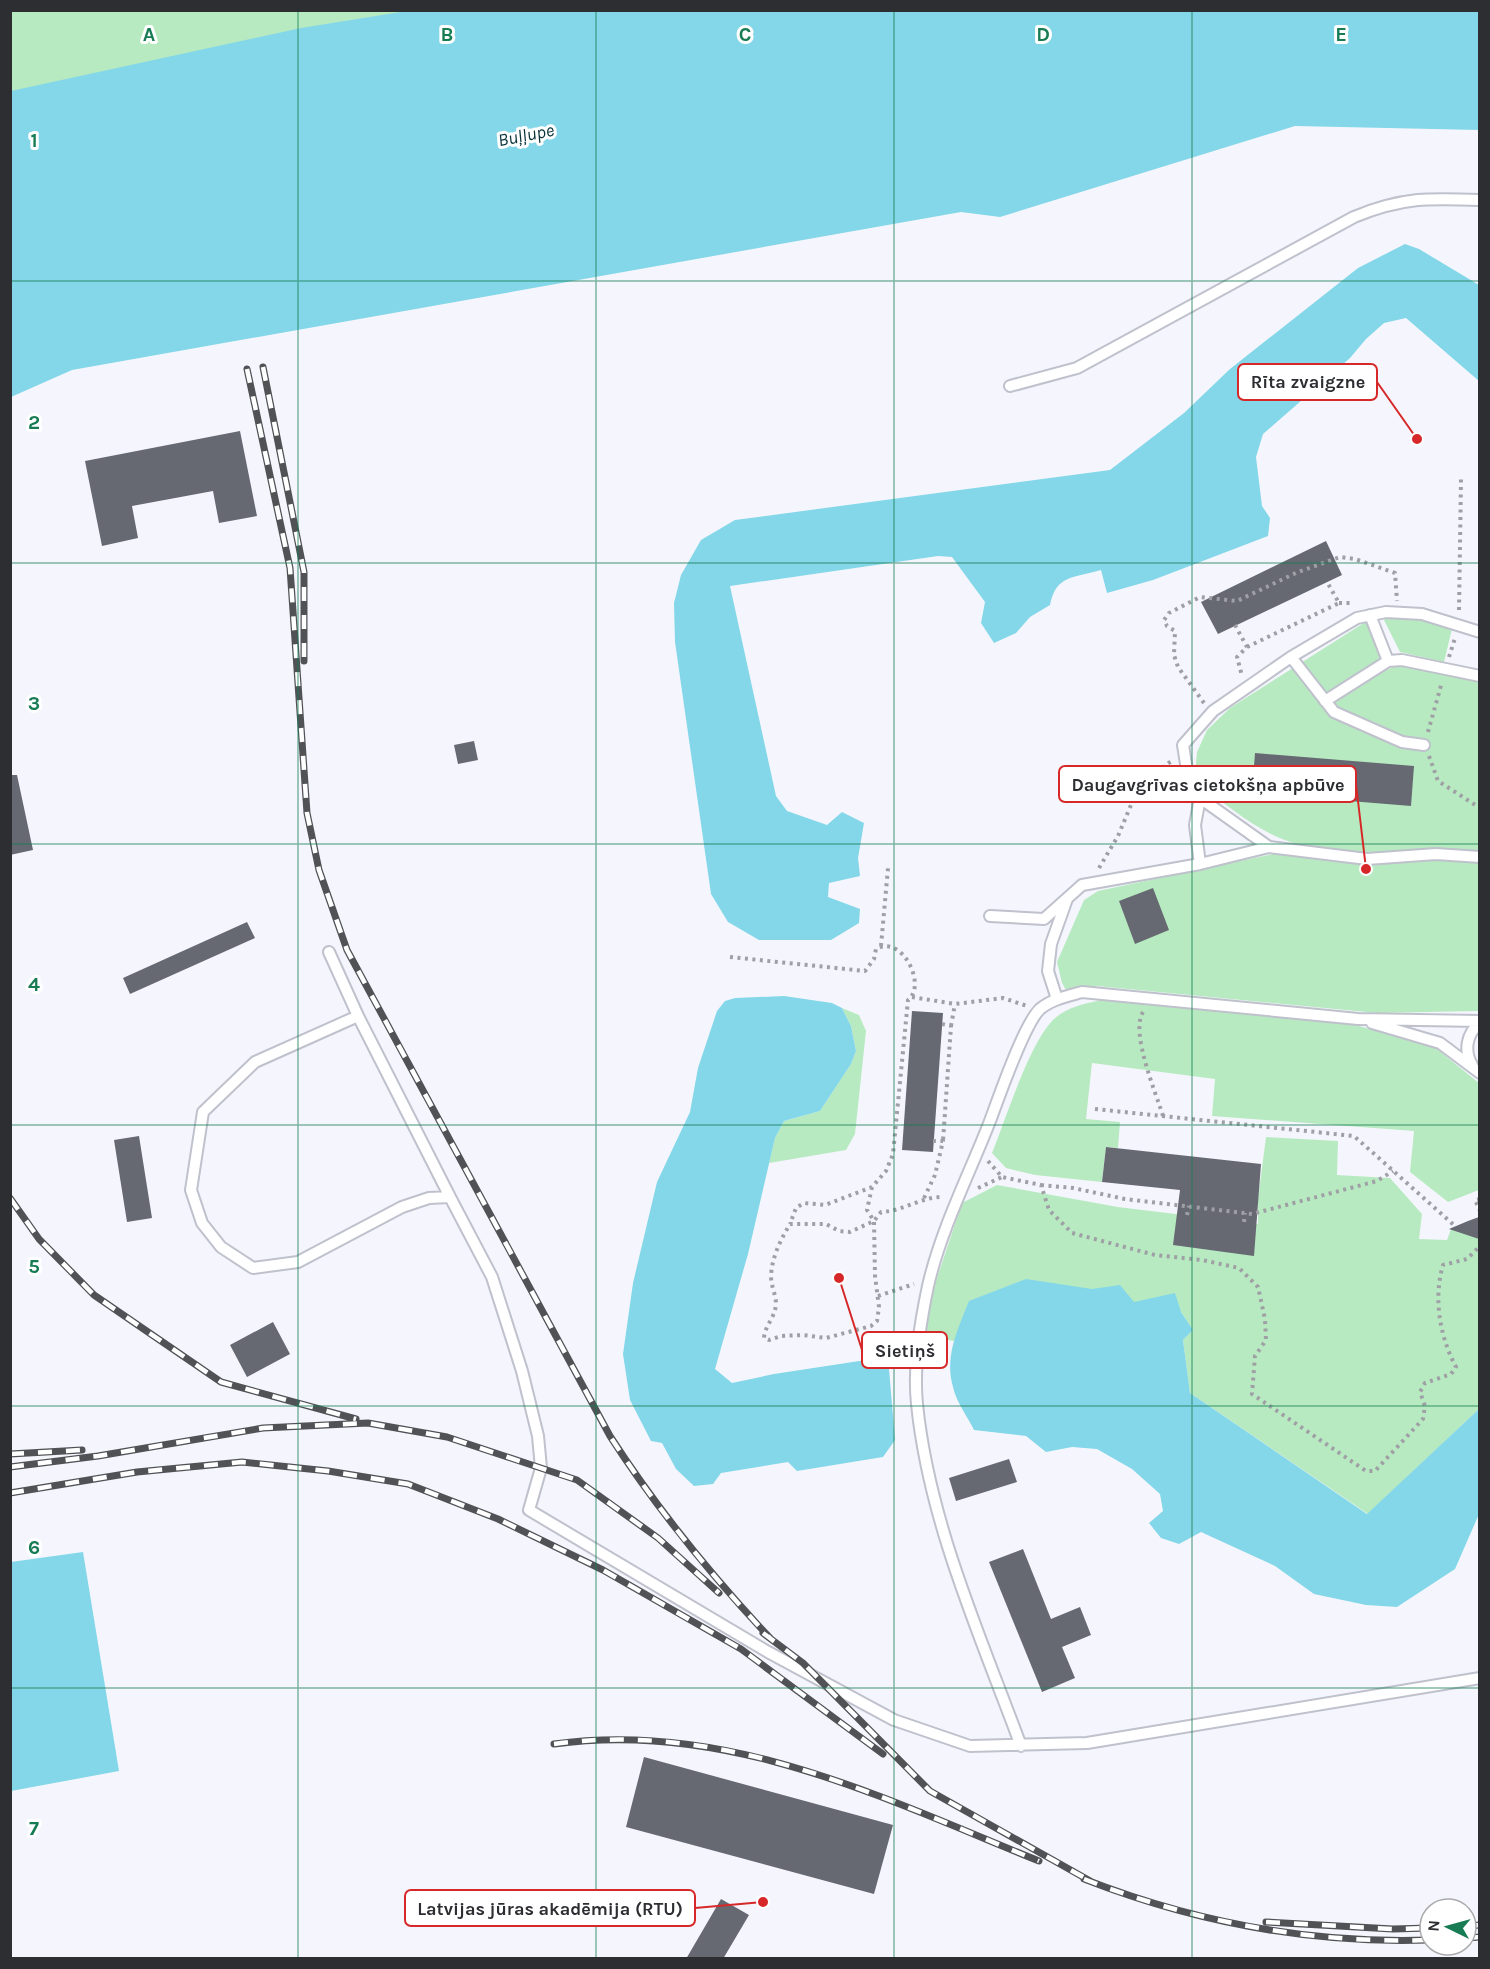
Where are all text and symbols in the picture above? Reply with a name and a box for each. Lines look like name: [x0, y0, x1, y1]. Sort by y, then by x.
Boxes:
text: A: [143, 23, 156, 46]
text: B: [441, 23, 453, 46]
text: C: [739, 23, 751, 46]
text: D: [1036, 23, 1050, 46]
text: E: [1335, 23, 1347, 46]
water label: Buļļupe: [496, 119, 556, 151]
text: 1: [30, 129, 38, 152]
callout: Rīta zvaigzne: [1238, 364, 1377, 400]
text: Rīta zvaigzne: [1251, 371, 1365, 393]
text: 2: [28, 411, 40, 434]
text: 3: [28, 692, 40, 715]
callout: Daugavgrīvas cietokšņa apbūve: [1059, 766, 1356, 802]
text: Daugavgrīvas cietokšņa apbūve: [1071, 774, 1345, 796]
text: 4: [28, 973, 40, 996]
text: 5: [28, 1255, 40, 1278]
callout: Sietiņš: [862, 1332, 947, 1368]
text: Sietiņš: [875, 1340, 935, 1362]
text: 6: [28, 1536, 40, 1559]
text: 7: [29, 1817, 39, 1840]
callout: Latvijas jūras akadēmija (RTU): [405, 1890, 695, 1926]
north arrow: [1418, 1897, 1478, 1957]
text: Latvijas jūras akadēmija (RTU): [417, 1898, 683, 1920]
text: N: [1424, 1919, 1444, 1932]

